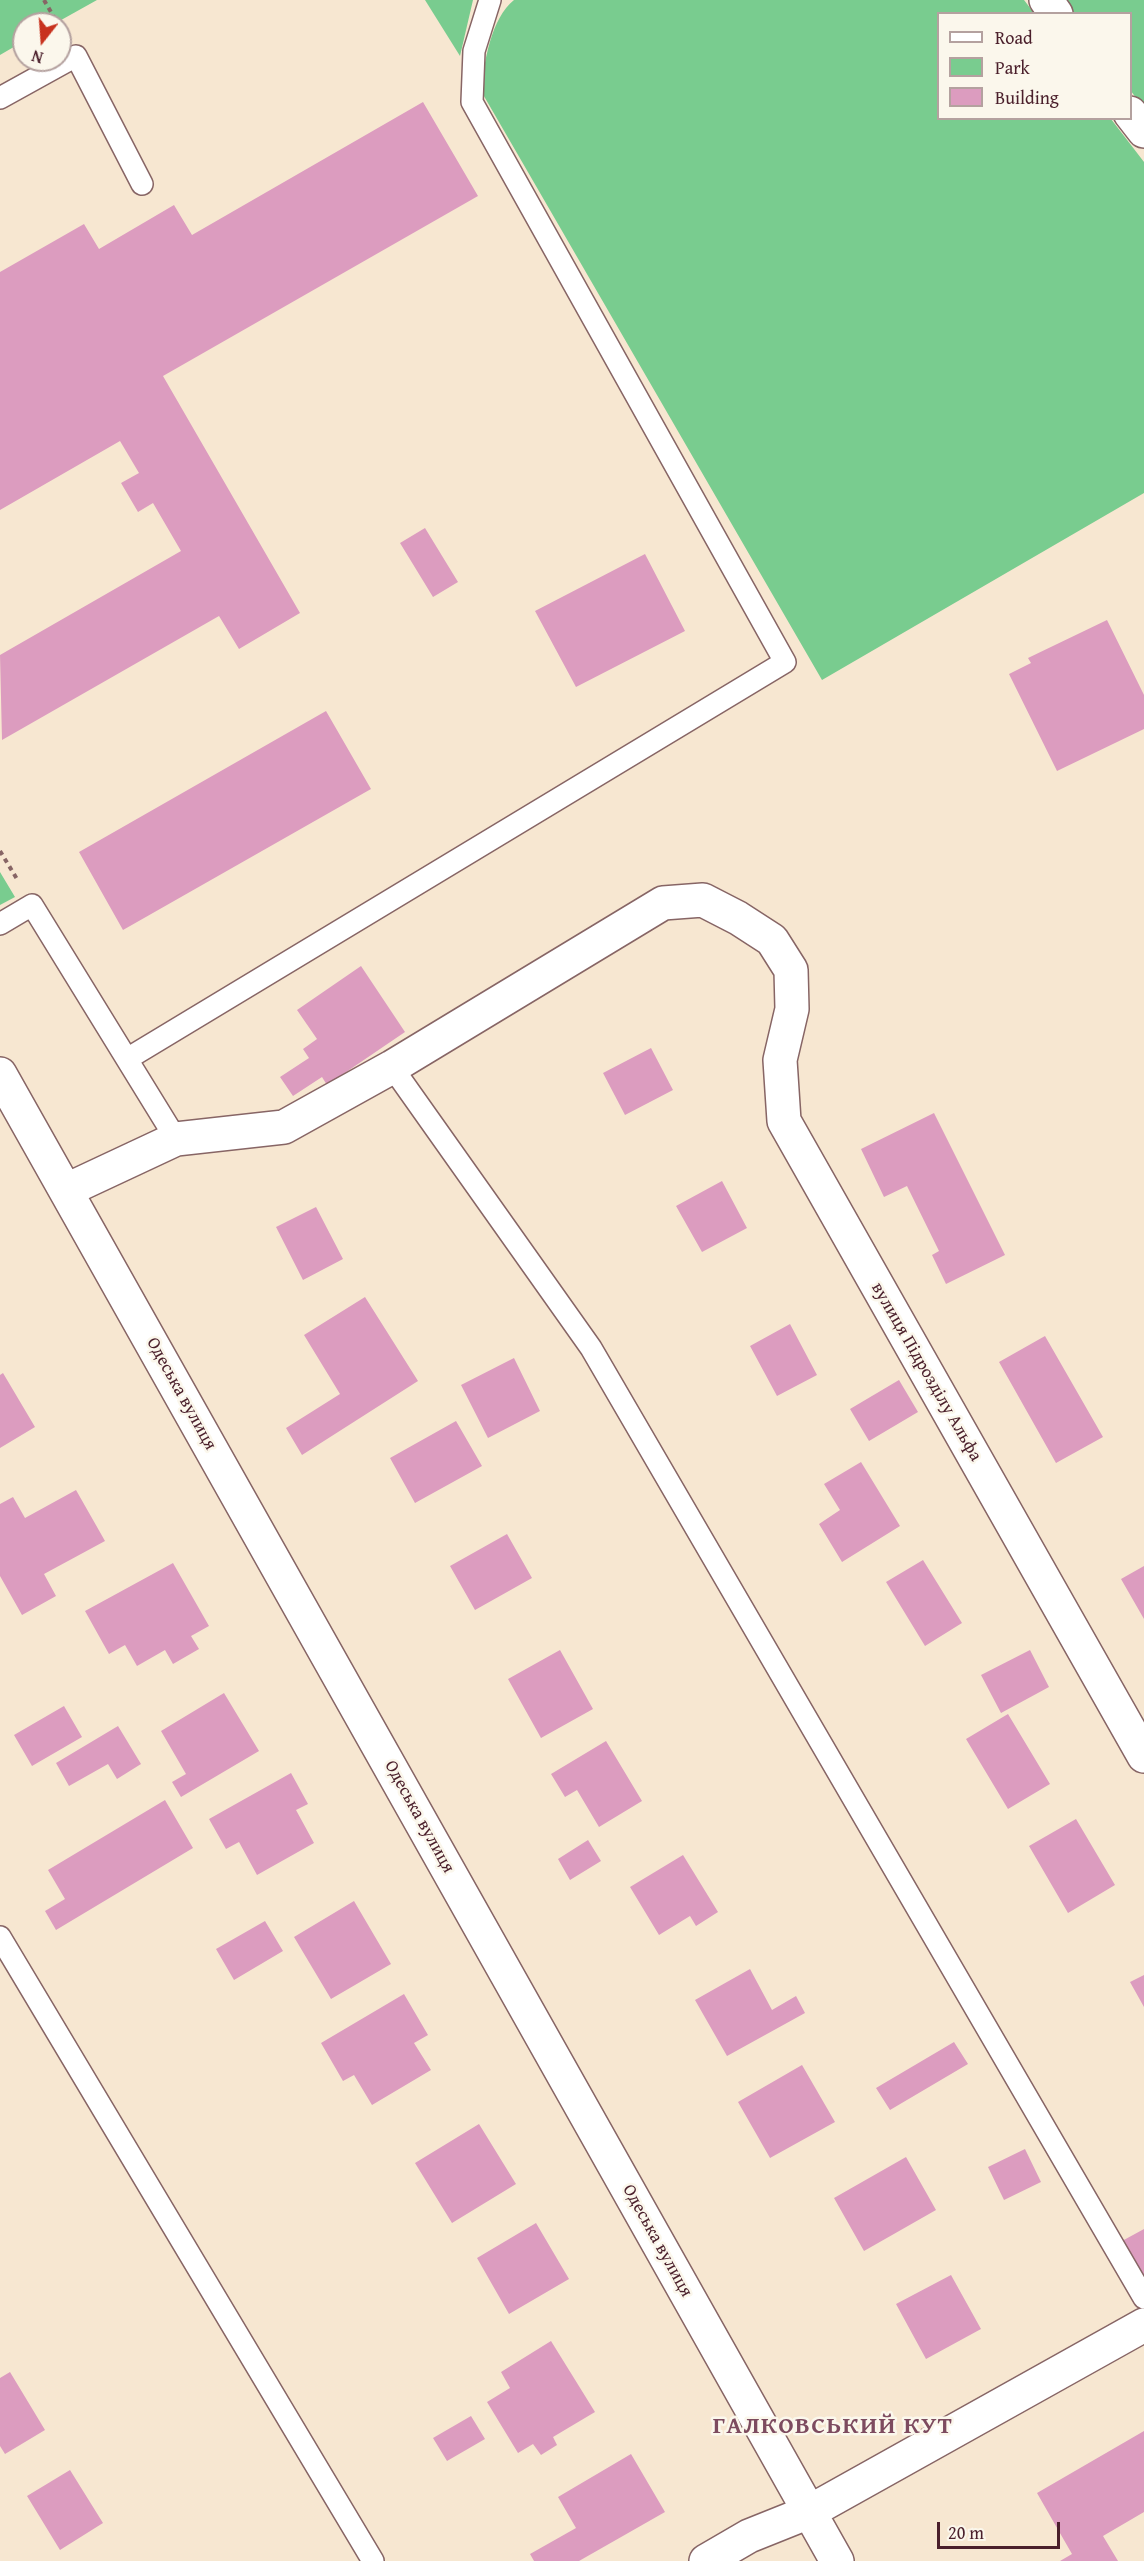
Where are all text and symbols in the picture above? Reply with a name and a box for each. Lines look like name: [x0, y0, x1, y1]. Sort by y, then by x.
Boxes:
north arrow: [12, 12, 72, 72]
legend: [937, 12, 1132, 120]
text: Road: [995, 24, 1033, 51]
text: N: [29, 44, 46, 70]
text: Park: [995, 54, 1030, 81]
text: Building: [995, 84, 1059, 111]
street label: вулиця Підрозділу Альфа: [866, 1279, 986, 1465]
street label: Одеська вулиця: [141, 1334, 221, 1454]
street label: Одеська вулиця: [379, 1757, 459, 1877]
street label: Одеська вулиця: [617, 2181, 697, 2301]
district label: ГАЛКОВСЬКИЙ КУТ: [713, 2413, 953, 2441]
scale bar: [940, 2510, 1063, 2548]
text: 20 m: [948, 2519, 984, 2546]

